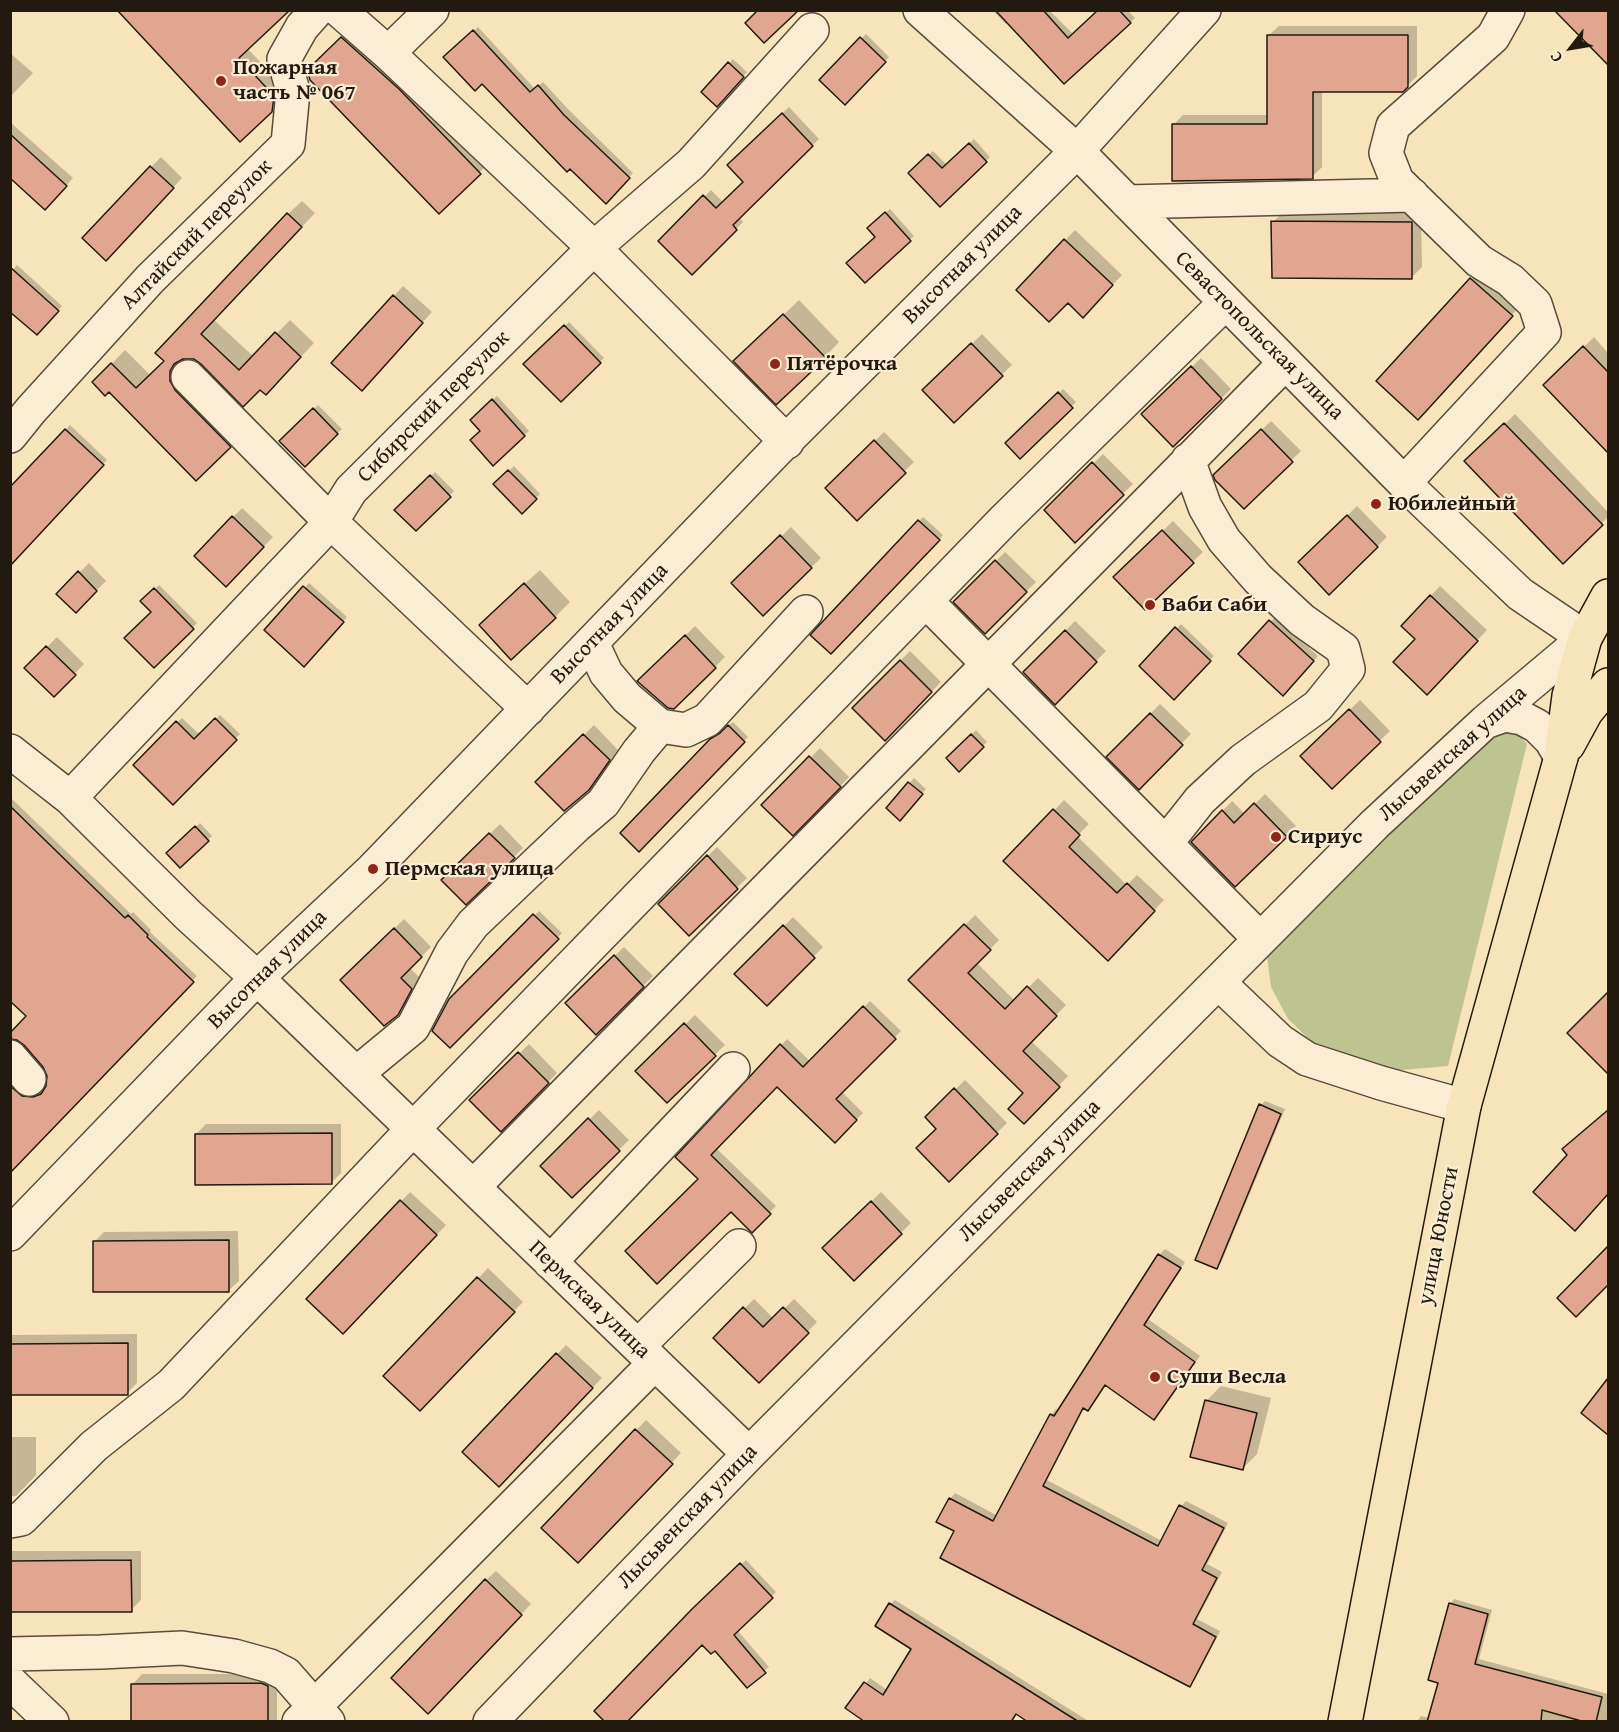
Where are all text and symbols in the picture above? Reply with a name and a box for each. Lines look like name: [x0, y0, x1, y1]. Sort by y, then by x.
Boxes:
north arrow: [1541, 18, 1601, 78]
text: С: [1543, 47, 1568, 67]
place label: Пожарная часть № 067: [233, 55, 356, 106]
marker: Пожарная часть № 067: [214, 74, 228, 88]
street label: Алтайский переулок: [116, 154, 278, 316]
street label: Высотная улица: [898, 200, 1028, 330]
street label: Севастопольская улица: [1169, 246, 1349, 426]
street label: Сибирский переулок: [352, 325, 516, 489]
place label: Пятёрочка: [787, 351, 897, 377]
marker: Пятёрочка: [768, 357, 782, 371]
place label: Юбилейный: [1388, 491, 1516, 517]
marker: Юбилейный: [1369, 497, 1383, 511]
street label: Высотная улица: [546, 558, 674, 690]
place label: Ваби Саби: [1162, 592, 1267, 618]
marker: Ваби Саби: [1143, 598, 1157, 612]
street label: Лысьвенская улица: [1373, 680, 1533, 828]
place label: Сириус: [1288, 824, 1362, 850]
marker: Сириус: [1269, 830, 1283, 844]
place label: Пермская улица: [385, 856, 554, 882]
marker: Пермская улица: [366, 862, 380, 876]
street label: Высотная улица: [203, 905, 333, 1035]
street label: Лысьвенская улица: [953, 1094, 1107, 1248]
street label: улица Юности: [1413, 1165, 1465, 1307]
street label: Пермская улица: [523, 1235, 655, 1365]
place label: Суши Весла: [1167, 1364, 1286, 1390]
marker: Суши Весла: [1148, 1370, 1162, 1384]
street label: Лысьвенская улица: [612, 1439, 764, 1595]

